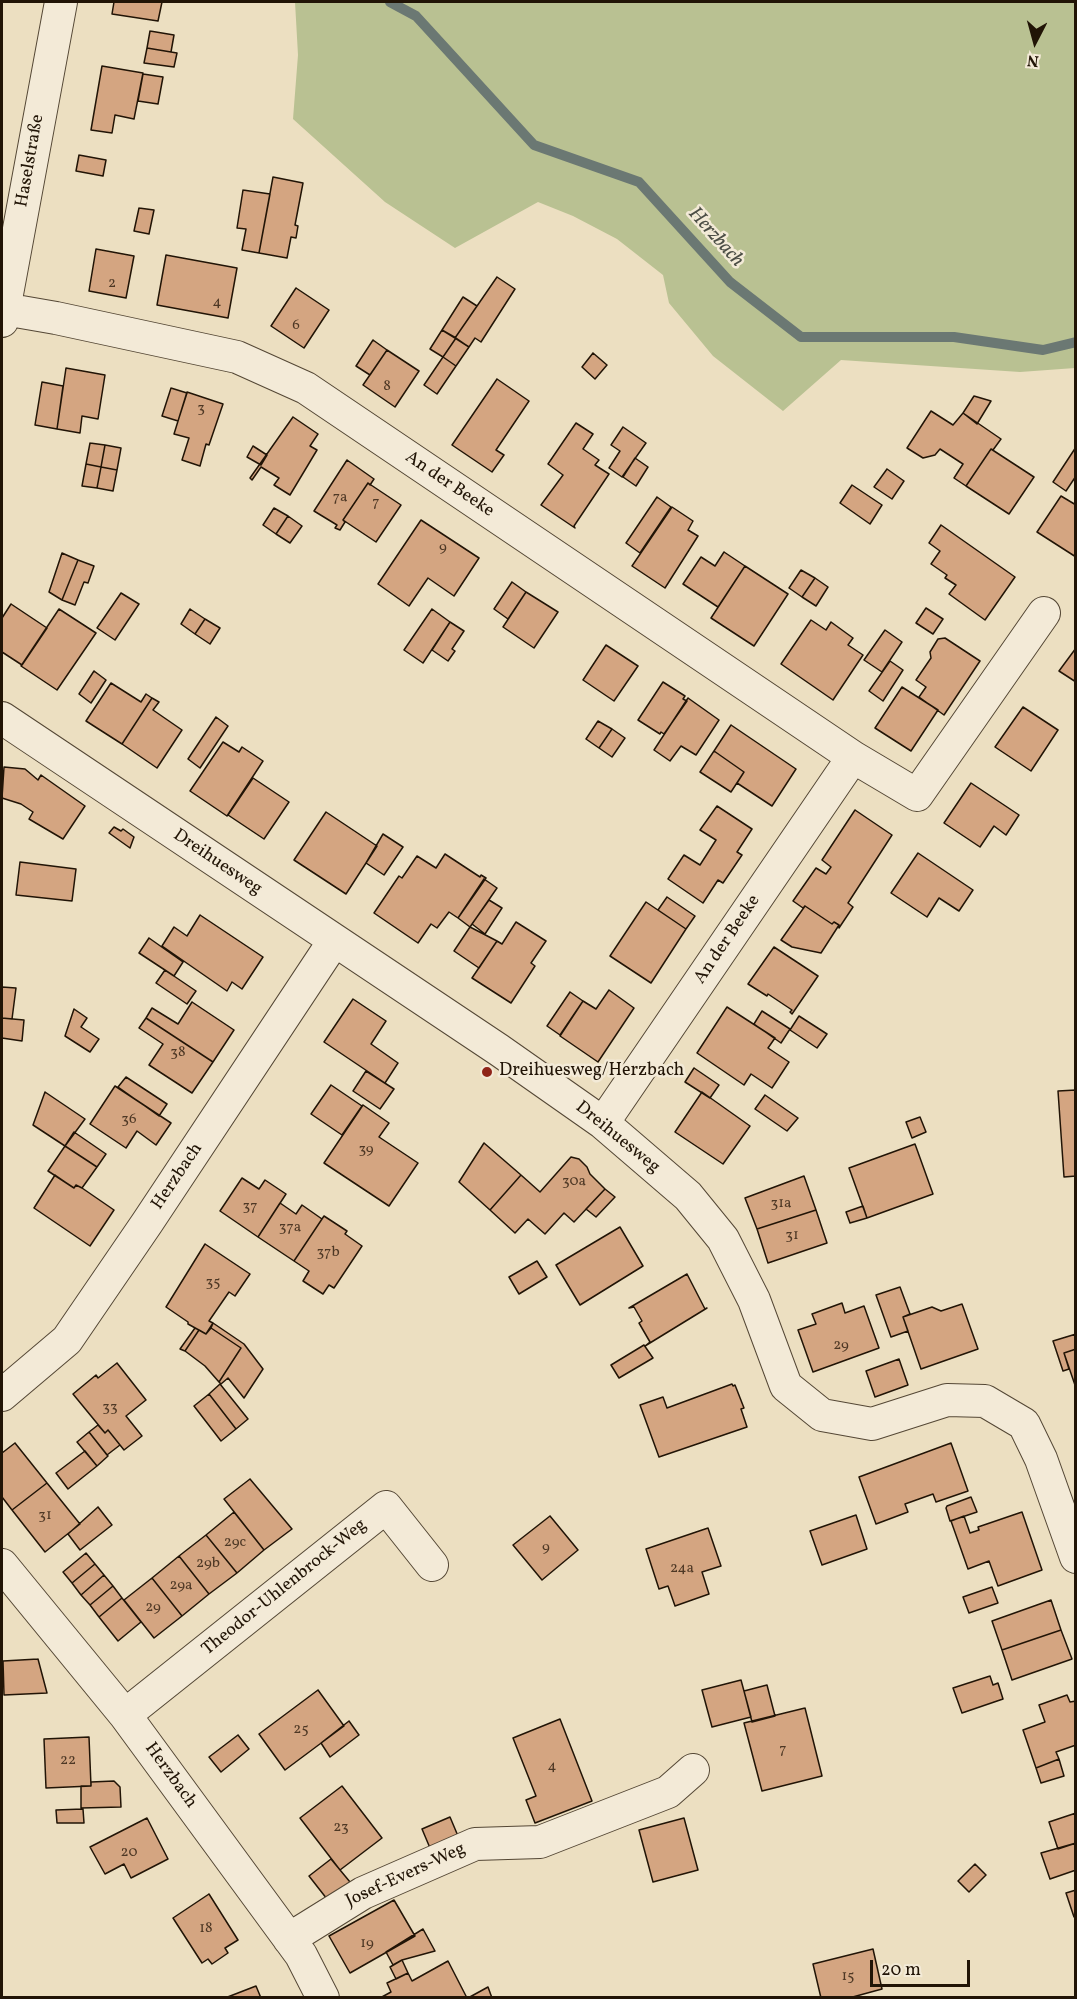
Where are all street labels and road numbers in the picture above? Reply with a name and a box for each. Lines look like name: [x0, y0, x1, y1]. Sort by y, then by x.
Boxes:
street label: Haselstraße: [12, 113, 50, 209]
street label: An der Beeke: [400, 447, 498, 523]
street label: Dreihuesweg: [168, 825, 266, 901]
street label: An der Beeke: [690, 891, 766, 989]
street label: Dreihuesweg: [570, 1097, 664, 1179]
street label: Herzbach: [148, 1140, 208, 1214]
street label: Theodor-Uhlenbrock-Weg: [198, 1515, 372, 1661]
street label: Herzbach: [139, 1739, 201, 1813]
street label: Josef-Evers-Weg: [343, 1839, 469, 1913]

